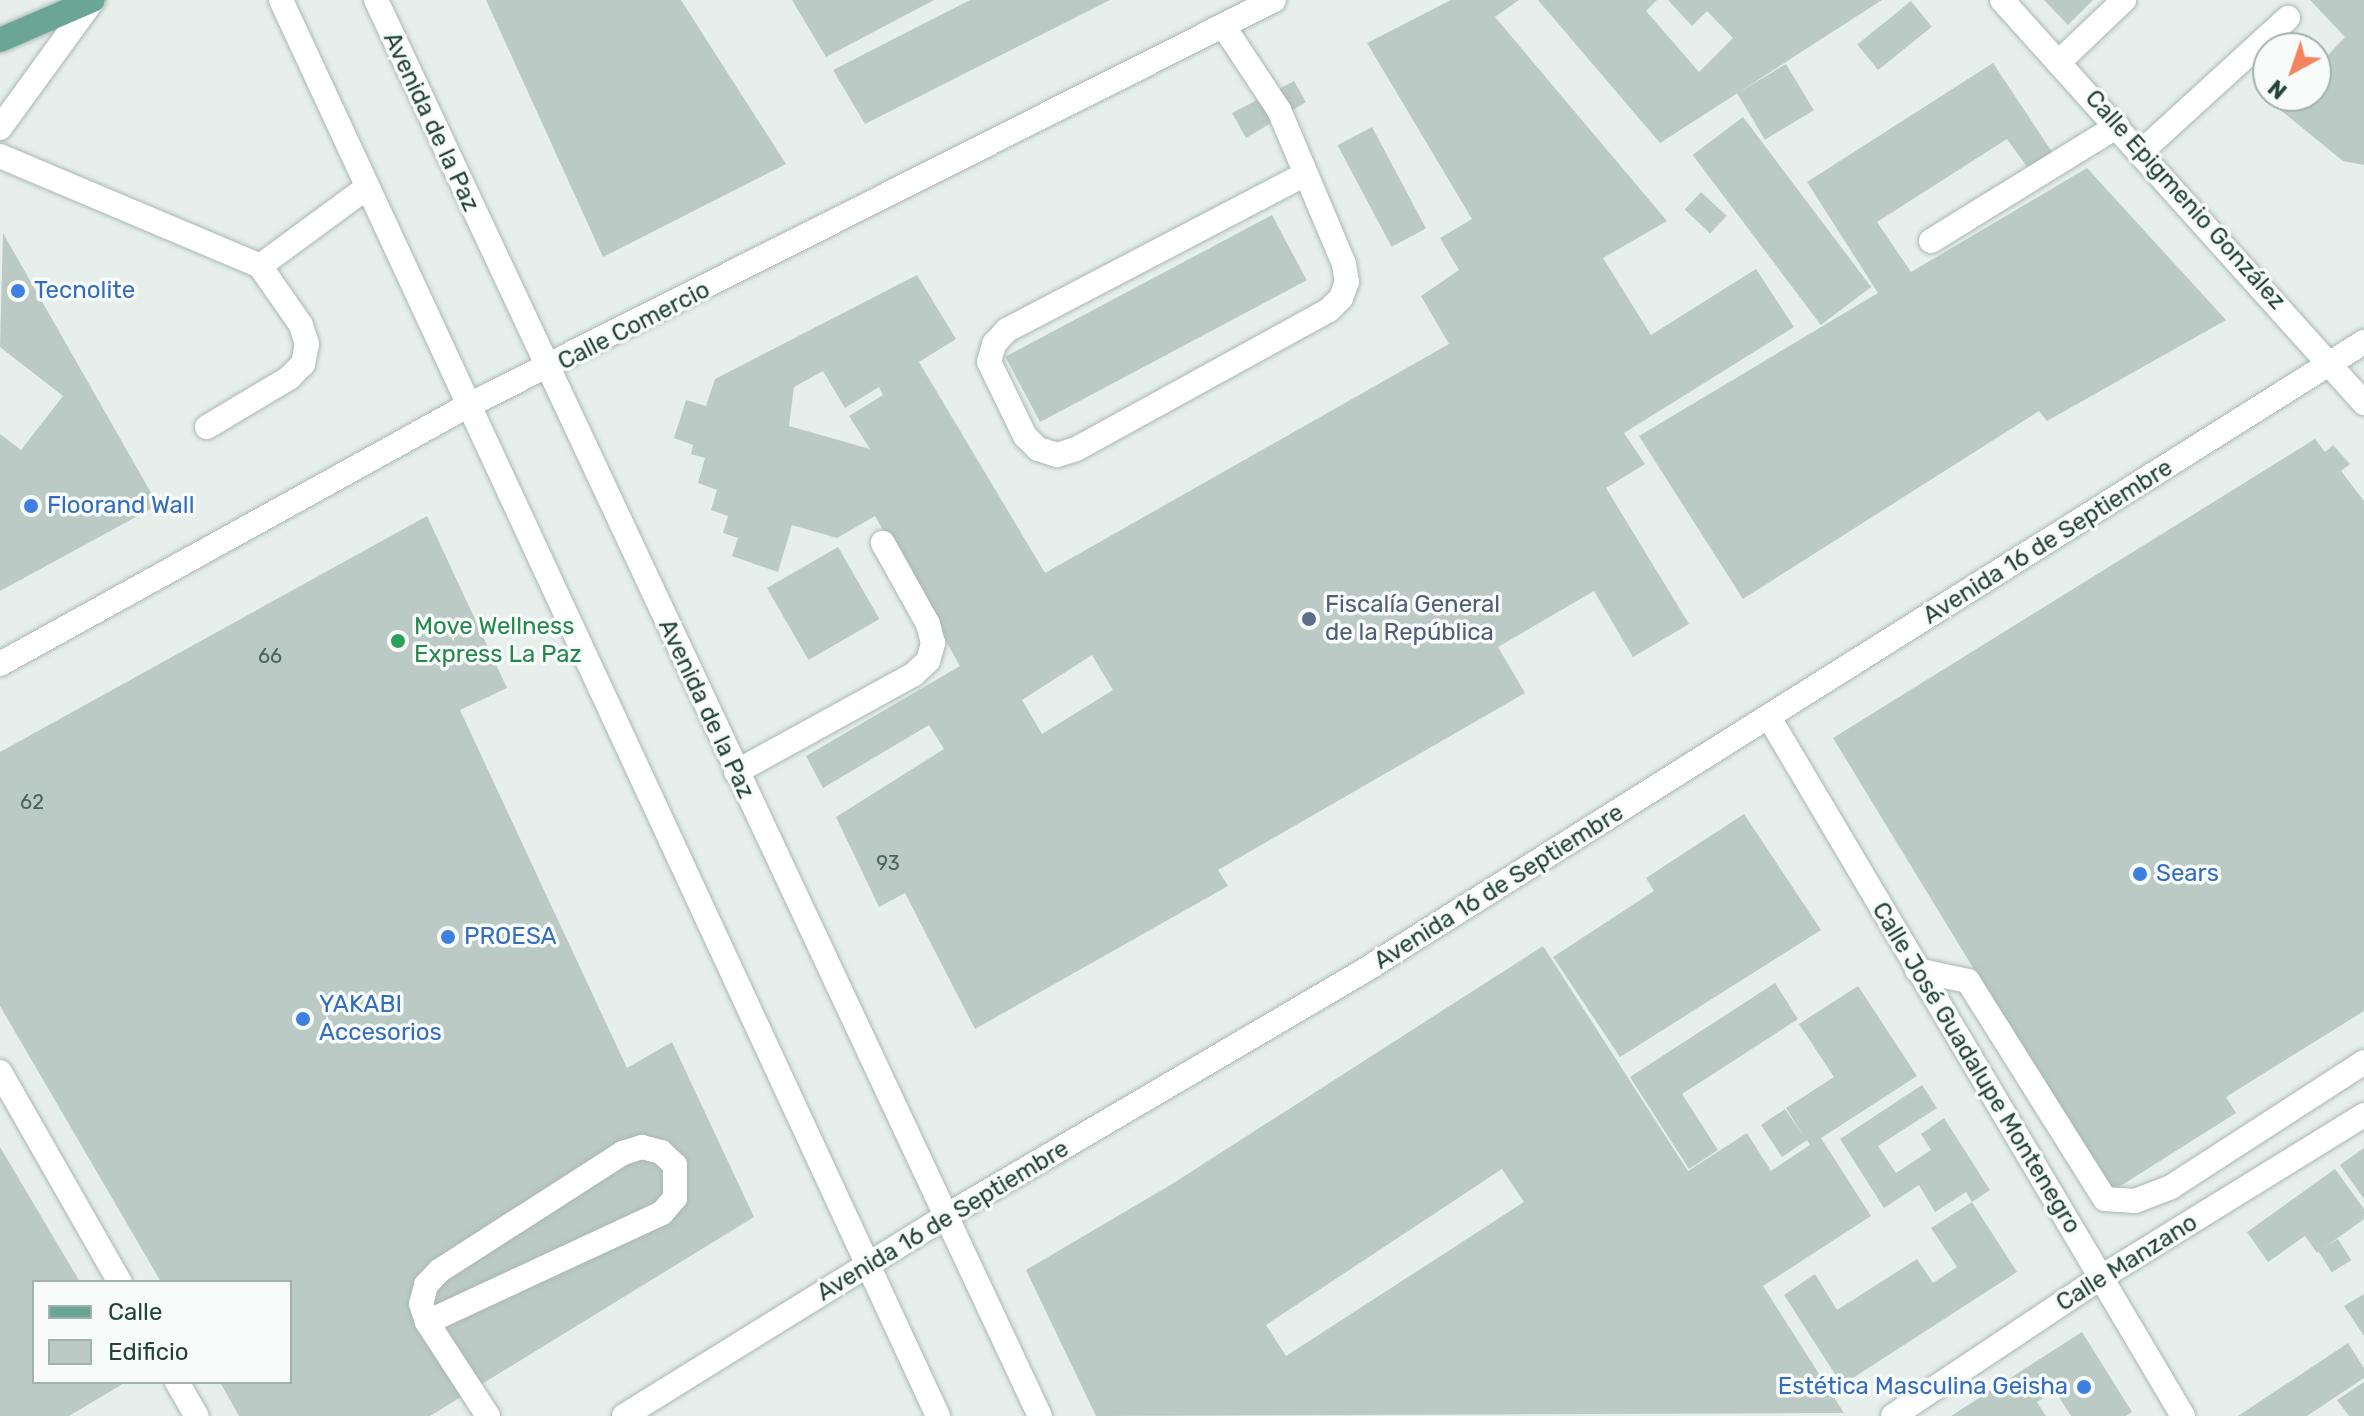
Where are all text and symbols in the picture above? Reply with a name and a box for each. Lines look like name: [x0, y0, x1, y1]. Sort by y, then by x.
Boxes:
street label: Avenida de la Paz: [377, 28, 485, 216]
north arrow: [2252, 32, 2332, 112]
text: N: [2263, 74, 2292, 105]
street label: Calle Epigmenio González: [2079, 84, 2291, 316]
street label: Calle Comercio: [553, 275, 715, 377]
place label: Tecnolite: [34, 277, 135, 305]
marker: Tecnolite: [9, 282, 27, 300]
street label: Avenida 16 de Septiembre: [1918, 453, 2178, 631]
place label: Floorand Wall: [47, 492, 195, 520]
marker: Floorand Wall: [22, 497, 40, 515]
place label: Fiscalía General de la República: [1325, 591, 1500, 647]
marker: Fiscalía General de la República: [1300, 610, 1318, 628]
place label: Move Wellness Express La Paz: [414, 613, 582, 669]
street label: Avenida de la Paz: [652, 615, 760, 803]
marker: Move Wellness Express La Paz: [389, 632, 407, 650]
house number: 66: [258, 644, 282, 668]
house number: 62: [20, 790, 44, 814]
street label: Avenida 16 de Septiembre: [1369, 798, 1629, 976]
house number: 93: [876, 851, 900, 875]
place label: Sears: [2156, 860, 2219, 888]
marker: Sears: [2131, 865, 2149, 883]
street label: Calle José Guadalupe Montenegro: [1865, 897, 2087, 1239]
place label: PROESA: [464, 923, 557, 951]
marker: PROESA: [439, 928, 457, 946]
place label: YAKABI Accesorios: [319, 991, 442, 1047]
marker: YAKABI Accesorios: [294, 1010, 312, 1028]
street label: Avenida 16 de Septiembre: [812, 1134, 1074, 1308]
street label: Calle Manzano: [2051, 1208, 2203, 1318]
legend: [32, 1280, 292, 1384]
text: Calle: [108, 1298, 162, 1326]
text: Edificio: [108, 1338, 189, 1366]
place label: Estética Masculina Geisha: [1778, 1373, 2068, 1401]
marker: Estética Masculina Geisha: [2075, 1378, 2093, 1396]

